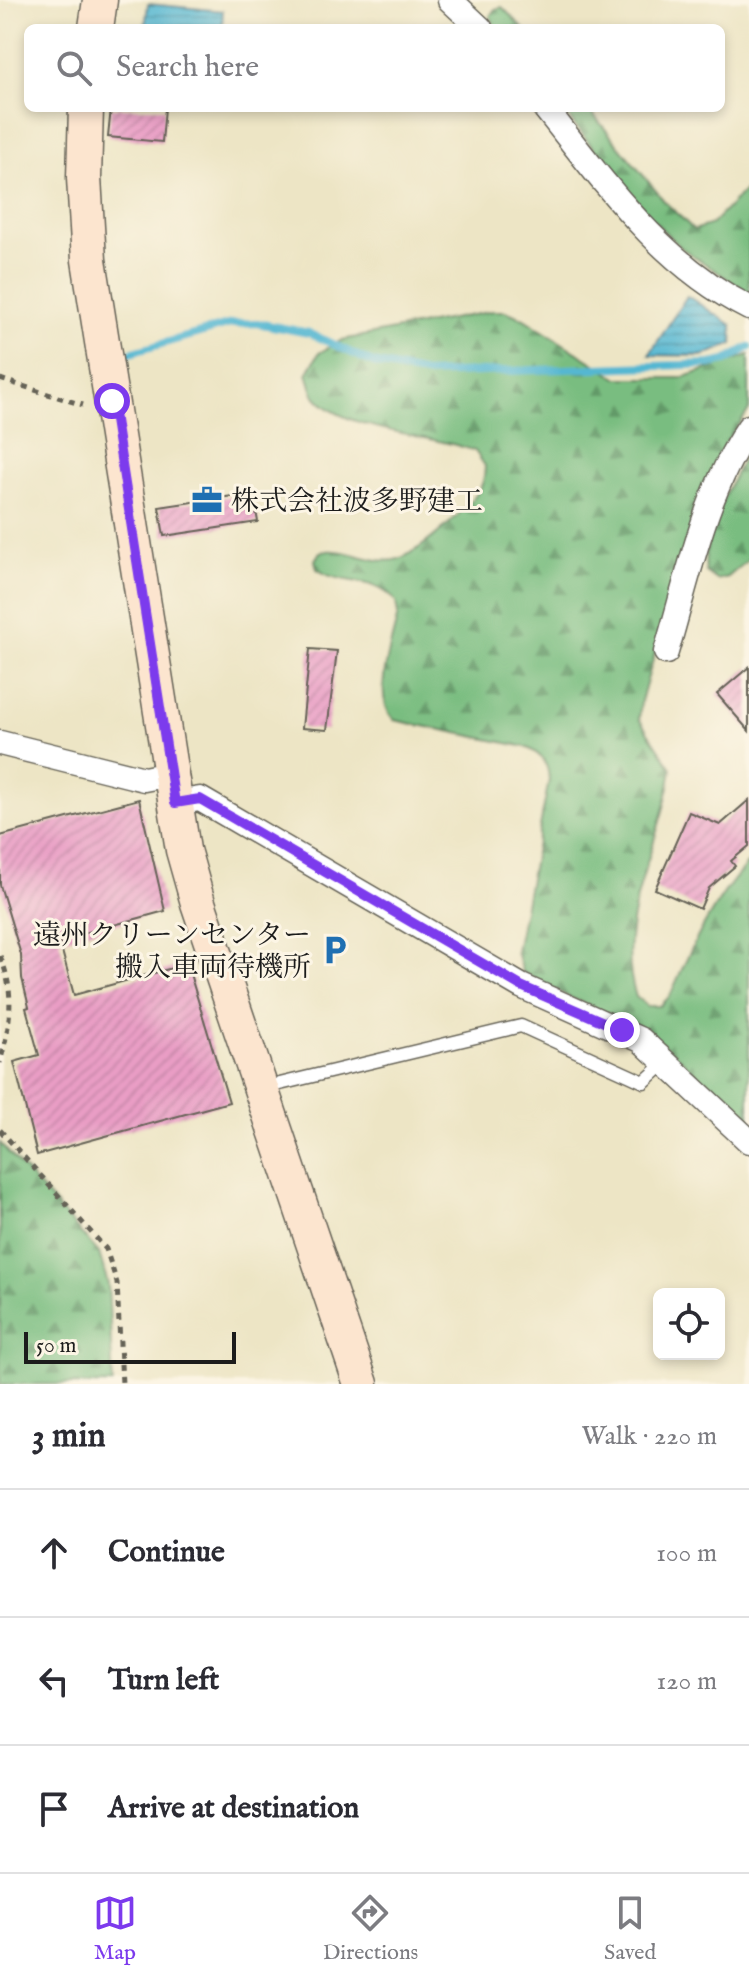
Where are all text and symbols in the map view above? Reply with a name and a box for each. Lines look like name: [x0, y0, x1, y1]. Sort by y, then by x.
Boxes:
search box: [24, 24, 725, 112]
icon: search: [52, 46, 96, 90]
text: Search here: [116, 49, 259, 87]
route start: [94, 383, 130, 419]
office icon: 株式会社波多野建工: [190, 483, 224, 517]
place label: 株式会社波多野建工: [231, 485, 483, 520]
place label: 遠州クリーンセンター 搬入車両待機所: [33, 919, 311, 986]
parking icon: 遠州クリーンセンター 搬入車両待機所: [318, 933, 352, 967]
route end: [604, 1012, 640, 1048]
map controls: [653, 1288, 725, 1360]
button: locate: [653, 1288, 725, 1360]
scale bar: [24, 1328, 236, 1364]
text: 50 m: [36, 1332, 77, 1360]
text: 3 min: [32, 1415, 106, 1458]
text: Walk · 220 m: [582, 1420, 717, 1453]
icon: ahead: [32, 1531, 76, 1575]
text: Continue: [108, 1534, 225, 1572]
text: 100 m: [656, 1537, 717, 1570]
icon: left: [32, 1659, 76, 1703]
text: Turn left: [108, 1662, 219, 1700]
text: 120 m: [657, 1665, 717, 1698]
icon: arrive: [32, 1787, 76, 1831]
text: Arrive at destination: [108, 1790, 359, 1828]
tab: Map: [93, 1891, 137, 1967]
tab: Directions: [323, 1891, 418, 1967]
tab: Saved: [604, 1891, 656, 1967]

